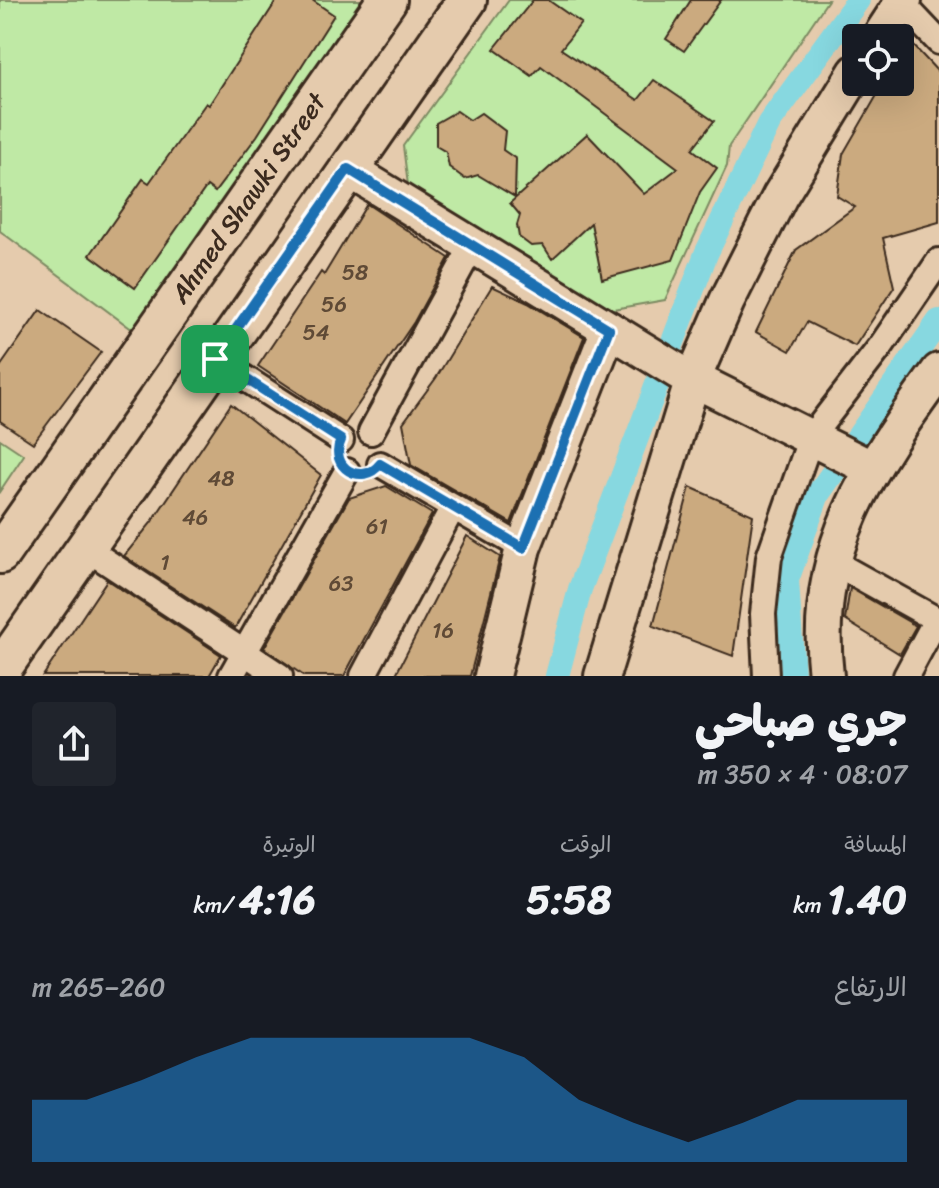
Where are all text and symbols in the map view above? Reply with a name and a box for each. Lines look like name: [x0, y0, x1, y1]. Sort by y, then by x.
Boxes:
map controls: [842, 24, 914, 96]
button: locate: [842, 24, 914, 96]
street label: Ahmed Shawki Street: [157, 82, 339, 314]
house number: 58: [342, 253, 368, 292]
house number: 56: [321, 285, 347, 324]
house number: 54: [302, 313, 330, 352]
pin: [181, 325, 249, 393]
icon: arrive: [193, 337, 237, 381]
house number: 48: [207, 459, 235, 498]
house number: 46: [182, 498, 208, 537]
house number: 61: [366, 507, 388, 546]
house number: 1: [160, 543, 170, 582]
house number: 63: [329, 564, 353, 603]
house number: 16: [432, 611, 454, 650]
text: جري صباحي: [695, 682, 907, 760]
button: share: [32, 702, 116, 786]
text: 08:07 · 4 × 350 m: [698, 751, 907, 797]
text: الوتيرة: [263, 825, 316, 864]
text: الوقت: [560, 825, 611, 864]
text: المسافة: [844, 825, 907, 864]
text: 4:16: [239, 864, 316, 935]
text: 5:58: [526, 864, 611, 935]
text: 1.40: [827, 864, 907, 935]
text: /km: [193, 886, 239, 925]
text: km: [793, 886, 827, 925]
text: 260–265 m: [32, 964, 165, 1010]
text: الارتفاع: [834, 964, 907, 1010]

